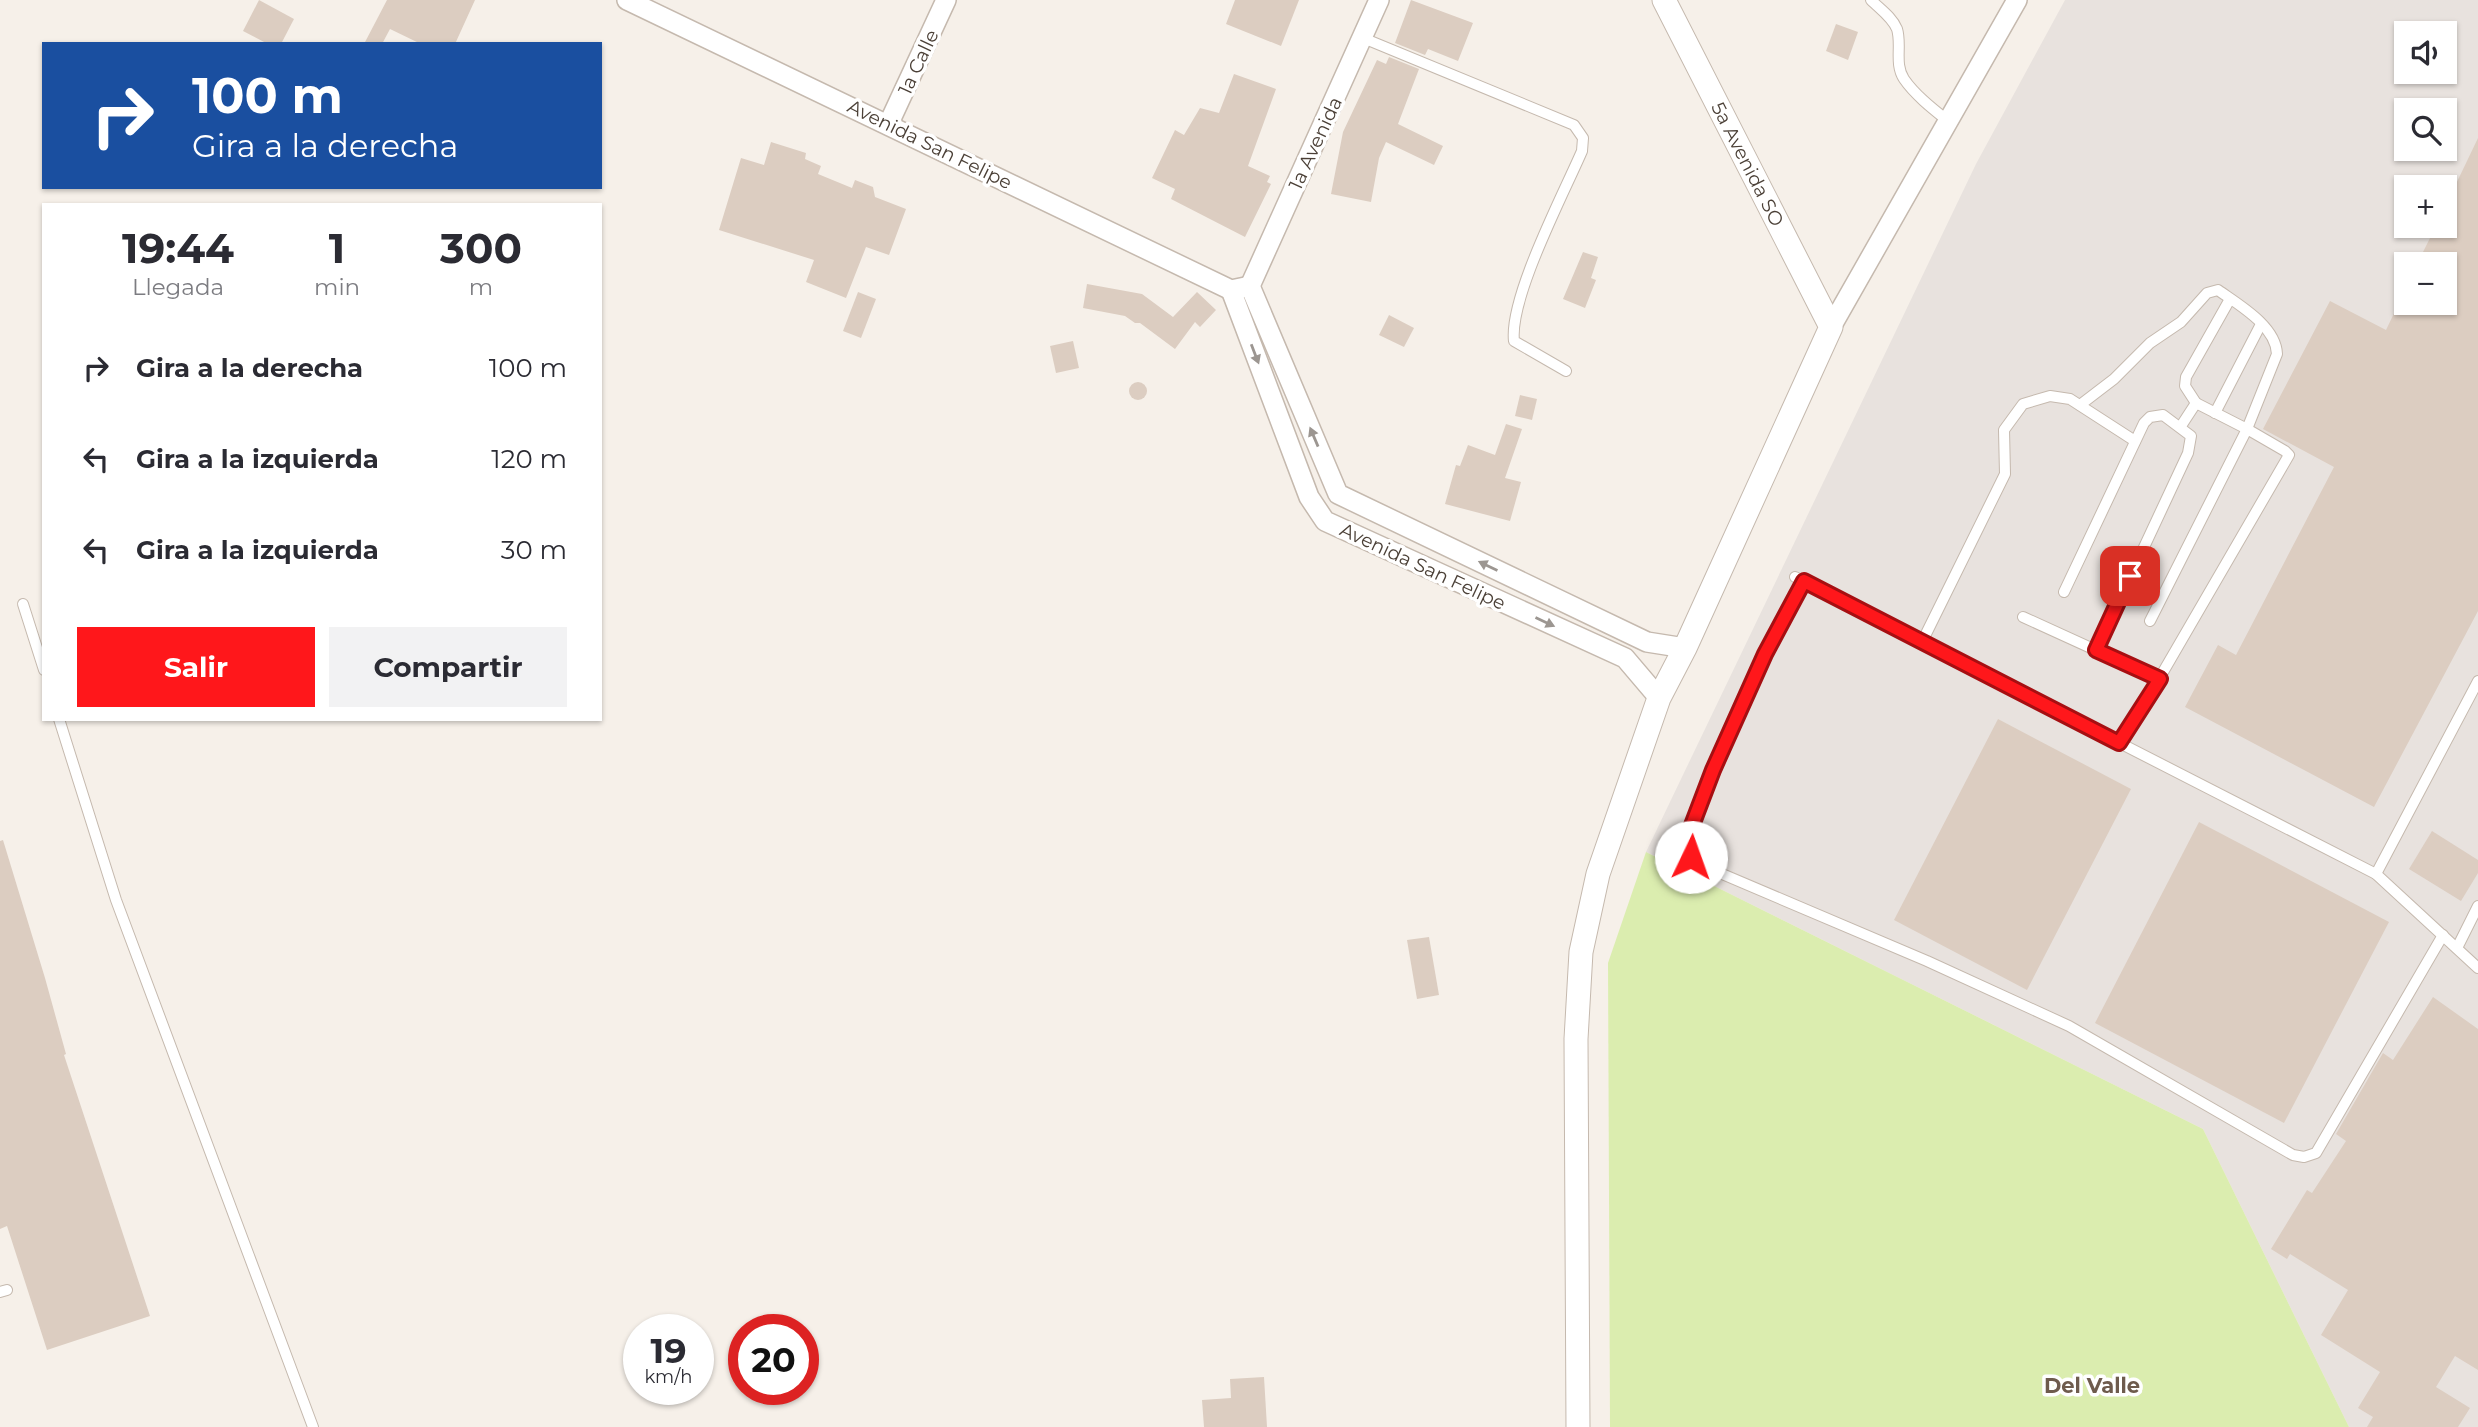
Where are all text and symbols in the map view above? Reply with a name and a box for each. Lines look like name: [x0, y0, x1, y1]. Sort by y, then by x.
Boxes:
map controls: [2394, 21, 2457, 315]
button: sound: [2394, 21, 2457, 84]
street label: 1a Calle: [893, 26, 944, 98]
text: 100 m: [192, 66, 343, 125]
icon: right: [77, 70, 168, 161]
street label: 1a Avenida: [1284, 93, 1347, 193]
street label: Avenida San Felipe: [844, 95, 1016, 194]
street label: 5a Avenida SO: [1706, 98, 1789, 230]
button: search: [2394, 98, 2457, 161]
text: Gira a la derecha: [192, 126, 458, 165]
button: +: [2394, 175, 2457, 238]
text: 19:44: [122, 222, 234, 274]
text: 1: [329, 222, 345, 274]
text: 300: [440, 222, 522, 274]
button: −: [2394, 252, 2457, 315]
text: Llegada: [132, 273, 224, 301]
text: min: [314, 273, 360, 301]
text: m: [469, 273, 493, 301]
one-way arrow: [1250, 344, 1261, 365]
icon: right: [77, 349, 115, 387]
text: Gira a la derecha: [136, 352, 363, 384]
text: 100 m: [489, 352, 567, 384]
one-way arrow: [1308, 427, 1320, 447]
icon: left: [77, 440, 115, 478]
text: Gira a la izquierda: [136, 443, 379, 475]
text: 120 m: [491, 443, 567, 475]
street label: Avenida San Felipe: [1336, 518, 1509, 615]
icon: left: [77, 531, 115, 569]
text: Gira a la izquierda: [136, 534, 379, 566]
text: 30 m: [501, 534, 567, 566]
pin: [2100, 546, 2160, 606]
icon: arrive: [2111, 557, 2149, 595]
one-way arrow: [1478, 560, 1498, 571]
one-way arrow: [1535, 616, 1555, 628]
button: Salir: [77, 627, 315, 707]
button: Compartir: [329, 627, 567, 707]
position arrow: [1654, 820, 1728, 894]
speed limit sign: 20: [728, 1314, 819, 1405]
text: 19: [650, 1329, 687, 1372]
text: km/h: [644, 1366, 693, 1388]
district label: Del Valle: [2044, 1373, 2140, 1398]

